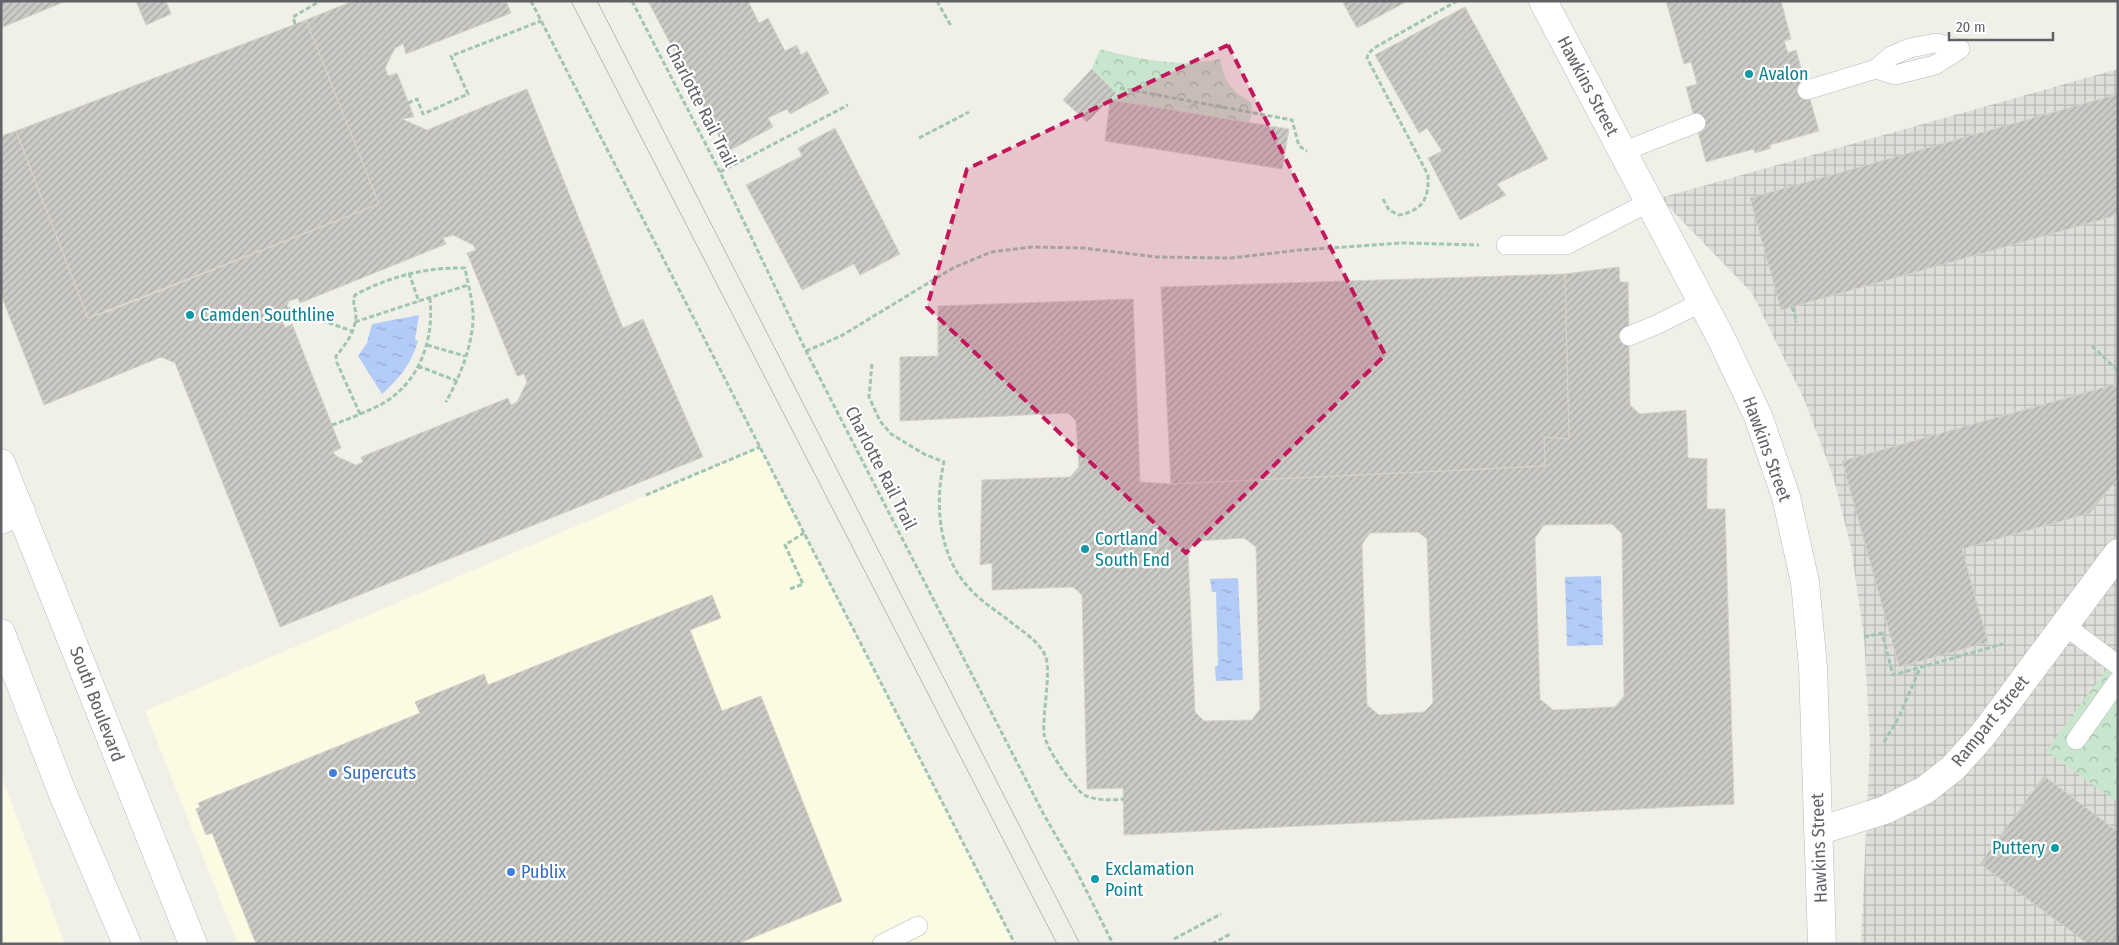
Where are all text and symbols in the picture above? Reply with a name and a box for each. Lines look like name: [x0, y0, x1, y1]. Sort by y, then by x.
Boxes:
scale bar: [1949, 10, 2053, 42]
text: 20 m: [1956, 18, 1986, 36]
street label: Hawkins Street: [1552, 32, 1624, 140]
street label: Charlotte Rail Trail: [660, 39, 742, 171]
place label: Avalon: [1759, 63, 1808, 85]
marker: Avalon: [1743, 68, 1755, 80]
place label: Camden Southline: [200, 304, 335, 326]
marker: Camden Southline: [184, 309, 196, 321]
street label: Hawkins Street: [1738, 394, 1796, 505]
street label: Charlotte Rail Trail: [840, 402, 922, 534]
place label: Cortland South End: [1095, 528, 1170, 571]
marker: Cortland South End: [1079, 543, 1091, 555]
street label: South Boulevard: [65, 643, 129, 765]
street label: Rampart Street: [1946, 671, 2034, 771]
place label: Supercuts: [343, 762, 416, 784]
marker: Supercuts: [327, 767, 339, 779]
street label: Hawkins Street: [1806, 793, 1832, 903]
place label: Puttery: [1992, 837, 2045, 859]
marker: Puttery: [2049, 842, 2061, 854]
place label: Exclamation Point: [1105, 858, 1194, 901]
place label: Publix: [521, 861, 566, 883]
marker: Publix: [505, 866, 517, 878]
marker: Exclamation Point: [1089, 873, 1101, 885]

